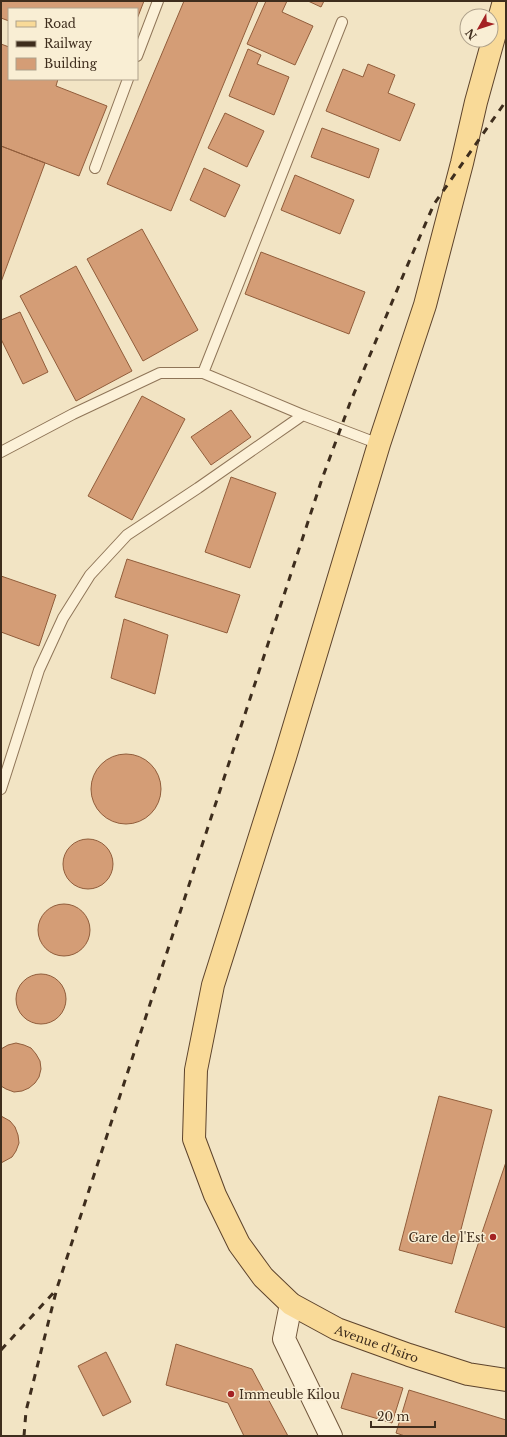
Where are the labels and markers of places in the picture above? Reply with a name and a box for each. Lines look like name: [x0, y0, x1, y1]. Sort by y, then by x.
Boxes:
place label: Gare de l'Est: [408, 1230, 485, 1245]
marker: Gare de l'Est: [488, 1232, 498, 1242]
place label: Immeuble Kilou: [239, 1387, 340, 1402]
marker: Immeuble Kilou: [226, 1389, 236, 1399]

